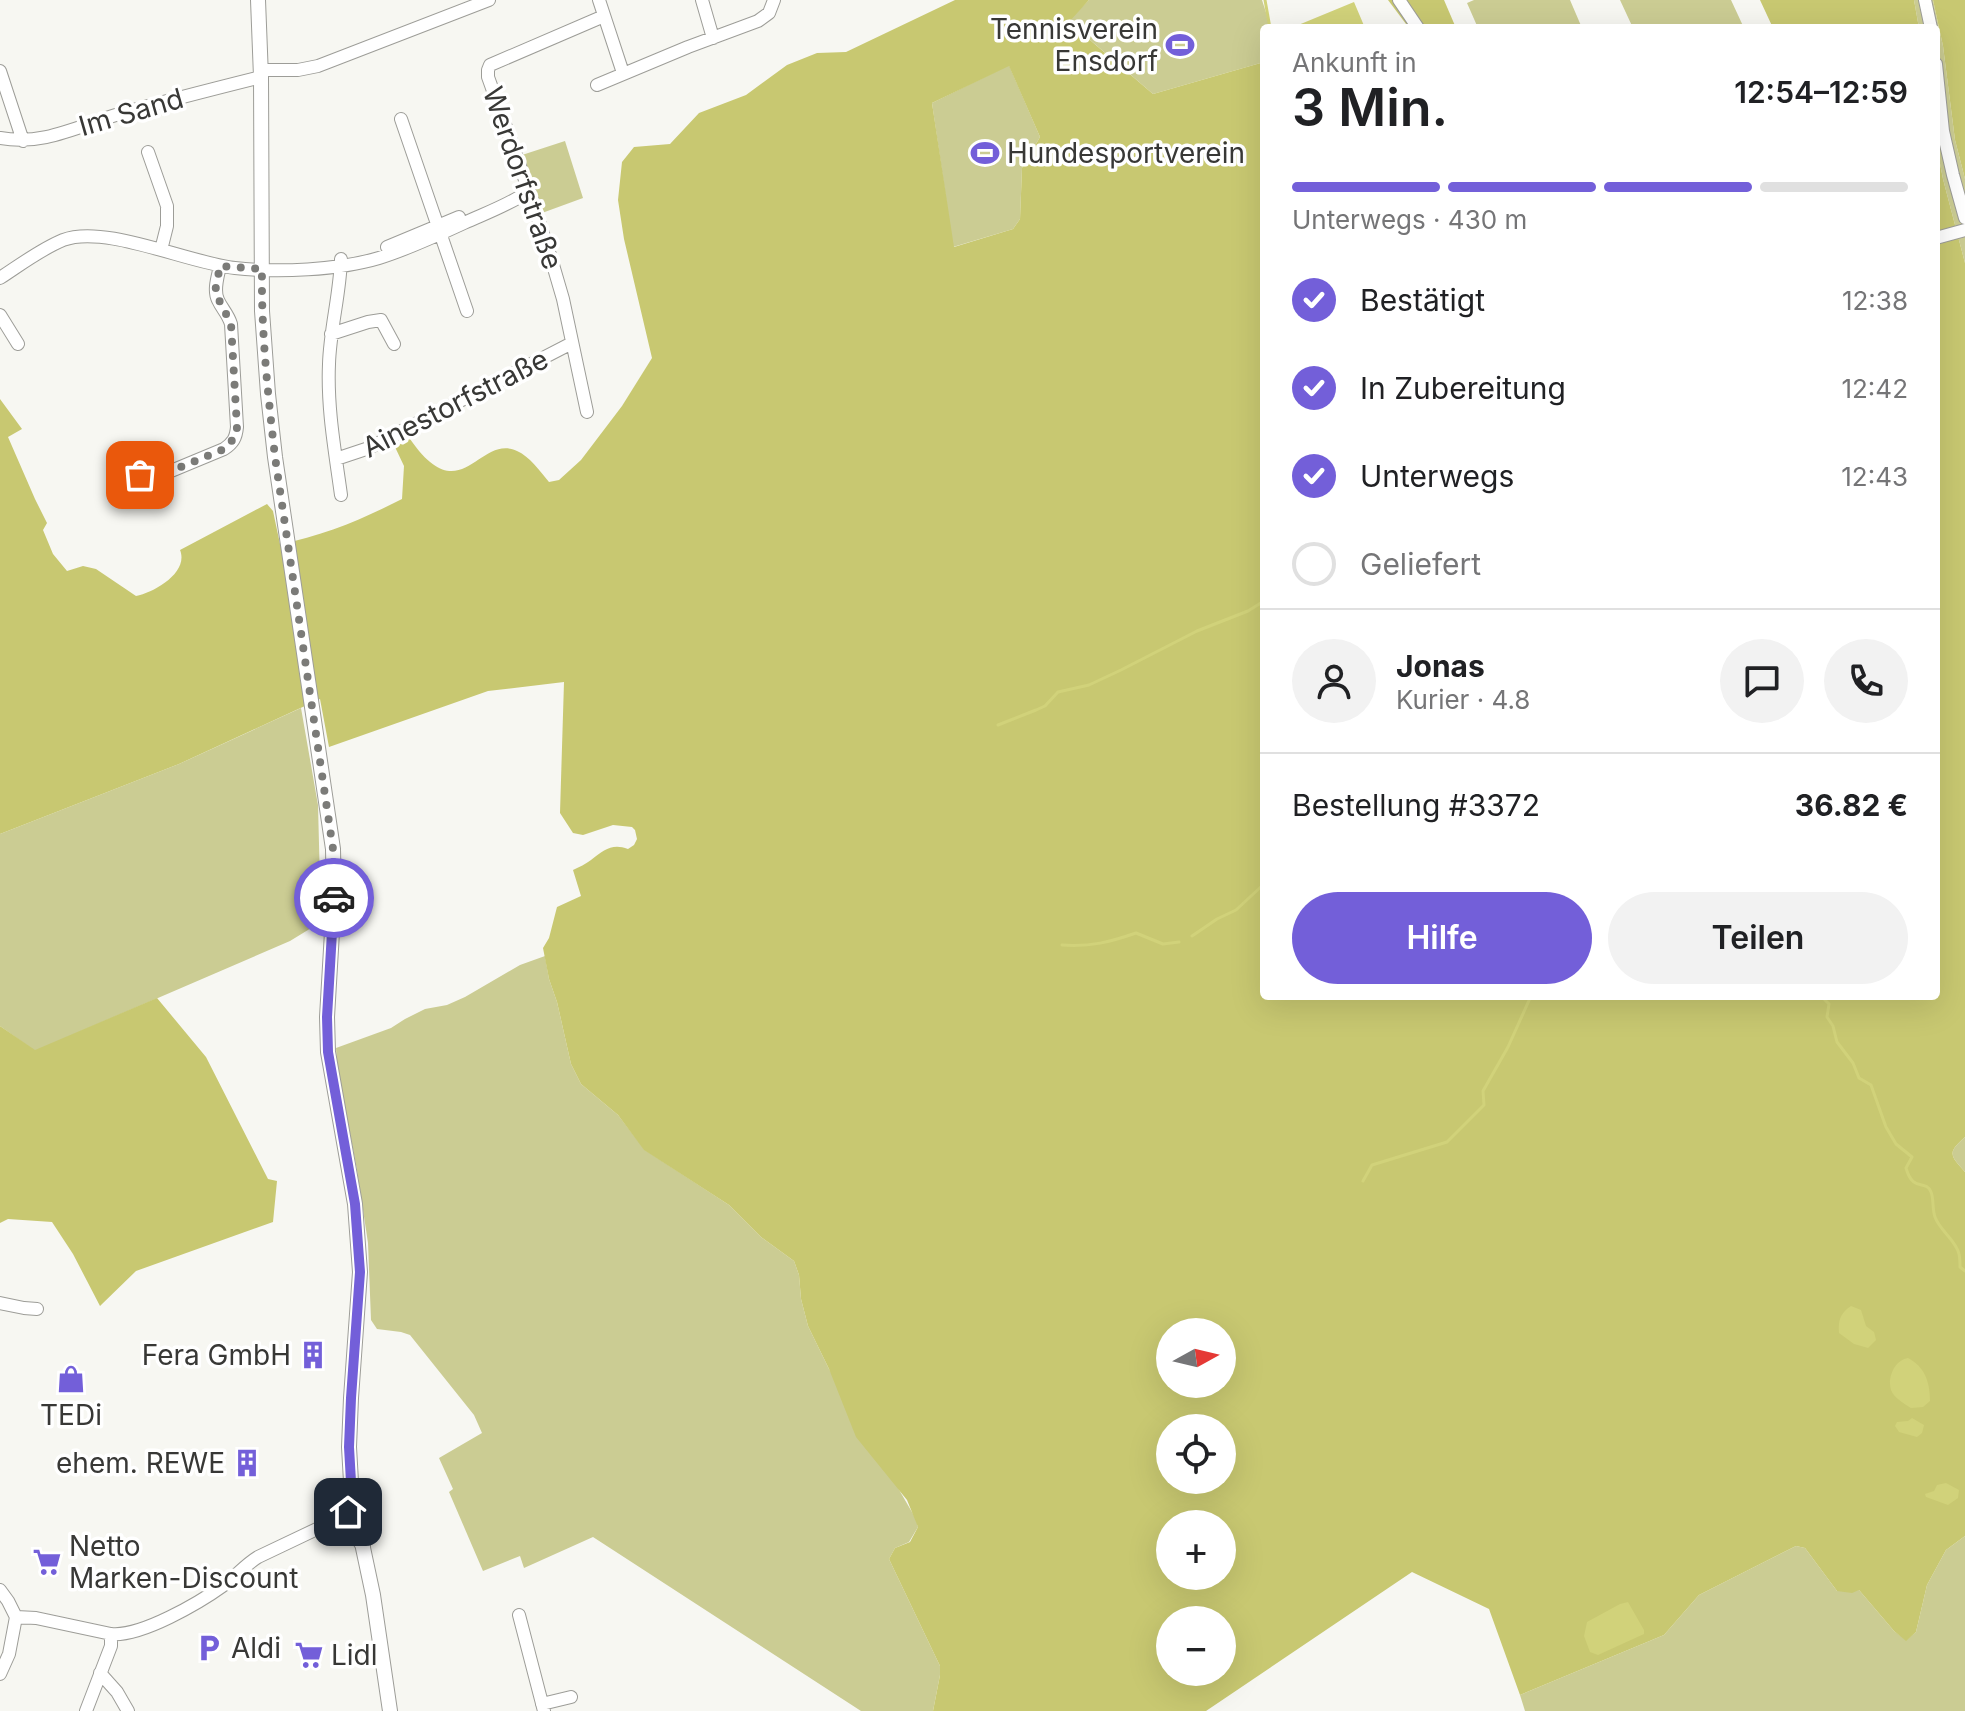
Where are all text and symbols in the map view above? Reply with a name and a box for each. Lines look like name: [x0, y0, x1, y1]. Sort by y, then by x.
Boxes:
place label: Tennisverein Ensdorf: [990, 12, 1158, 78]
sports icon: Tennisverein Ensdorf: [1165, 30, 1195, 60]
text: Ankunft in: [1292, 47, 1417, 78]
text: 12:54–12:59: [1734, 74, 1908, 110]
text: 3 Min.: [1292, 76, 1448, 139]
street label: Im Sand: [75, 81, 187, 143]
street label: Werdorfstraße: [476, 82, 570, 274]
place label: Hundesportverein: [1007, 136, 1245, 170]
sports icon: Hundesportverein: [970, 138, 1000, 168]
text: Unterwegs · 430 m: [1292, 204, 1527, 235]
icon: check: [1292, 278, 1336, 322]
text: Bestätigt: [1360, 282, 1485, 318]
text: 12:38: [1842, 285, 1908, 316]
street label: Ainestorfstraße: [356, 342, 554, 464]
icon: check: [1292, 366, 1336, 410]
text: In Zubereitung: [1360, 370, 1566, 406]
text: 12:42: [1841, 373, 1908, 404]
pin: [106, 441, 174, 509]
icon: bag: [118, 453, 162, 497]
icon: check: [1292, 454, 1336, 498]
text: Unterwegs: [1360, 458, 1514, 494]
text: 12:43: [1841, 461, 1908, 492]
text: Geliefert: [1360, 546, 1481, 582]
button: person: [1292, 639, 1376, 723]
button: chat: [1720, 639, 1804, 723]
button: phone: [1824, 639, 1908, 723]
text: Jonas: [1396, 648, 1485, 684]
text: Kurier · 4.8: [1396, 684, 1530, 715]
text: Bestellung #3372: [1292, 787, 1540, 823]
text: 36.82 €: [1795, 787, 1908, 823]
courier: [294, 858, 374, 938]
icon: car: [312, 876, 356, 920]
button: Hilfe: [1292, 892, 1592, 984]
button: Teilen: [1608, 892, 1908, 984]
north arrow: [1156, 1318, 1236, 1398]
map controls: [1156, 1318, 1236, 1686]
place label: Fera GmbH: [142, 1338, 291, 1372]
building icon: Fera GmbH: [298, 1340, 328, 1370]
shop icon: TEDi: [56, 1364, 86, 1394]
place label: TEDi: [40, 1398, 102, 1432]
button: locate: [1156, 1414, 1236, 1494]
place label: ehem. REWE: [56, 1446, 225, 1480]
building icon: ehem. REWE: [232, 1448, 262, 1478]
pin: [314, 1478, 382, 1546]
icon: home: [326, 1490, 370, 1534]
button: +: [1156, 1510, 1236, 1590]
place label: Netto Marken-Discount: [69, 1529, 298, 1595]
supermarket icon: Netto Marken-Discount: [32, 1547, 62, 1577]
button: −: [1156, 1606, 1236, 1686]
place label: Aldi: [231, 1631, 281, 1665]
parking icon: Aldi: [194, 1633, 224, 1663]
place label: Lidl: [331, 1638, 378, 1672]
supermarket icon: Lidl: [294, 1640, 324, 1670]

